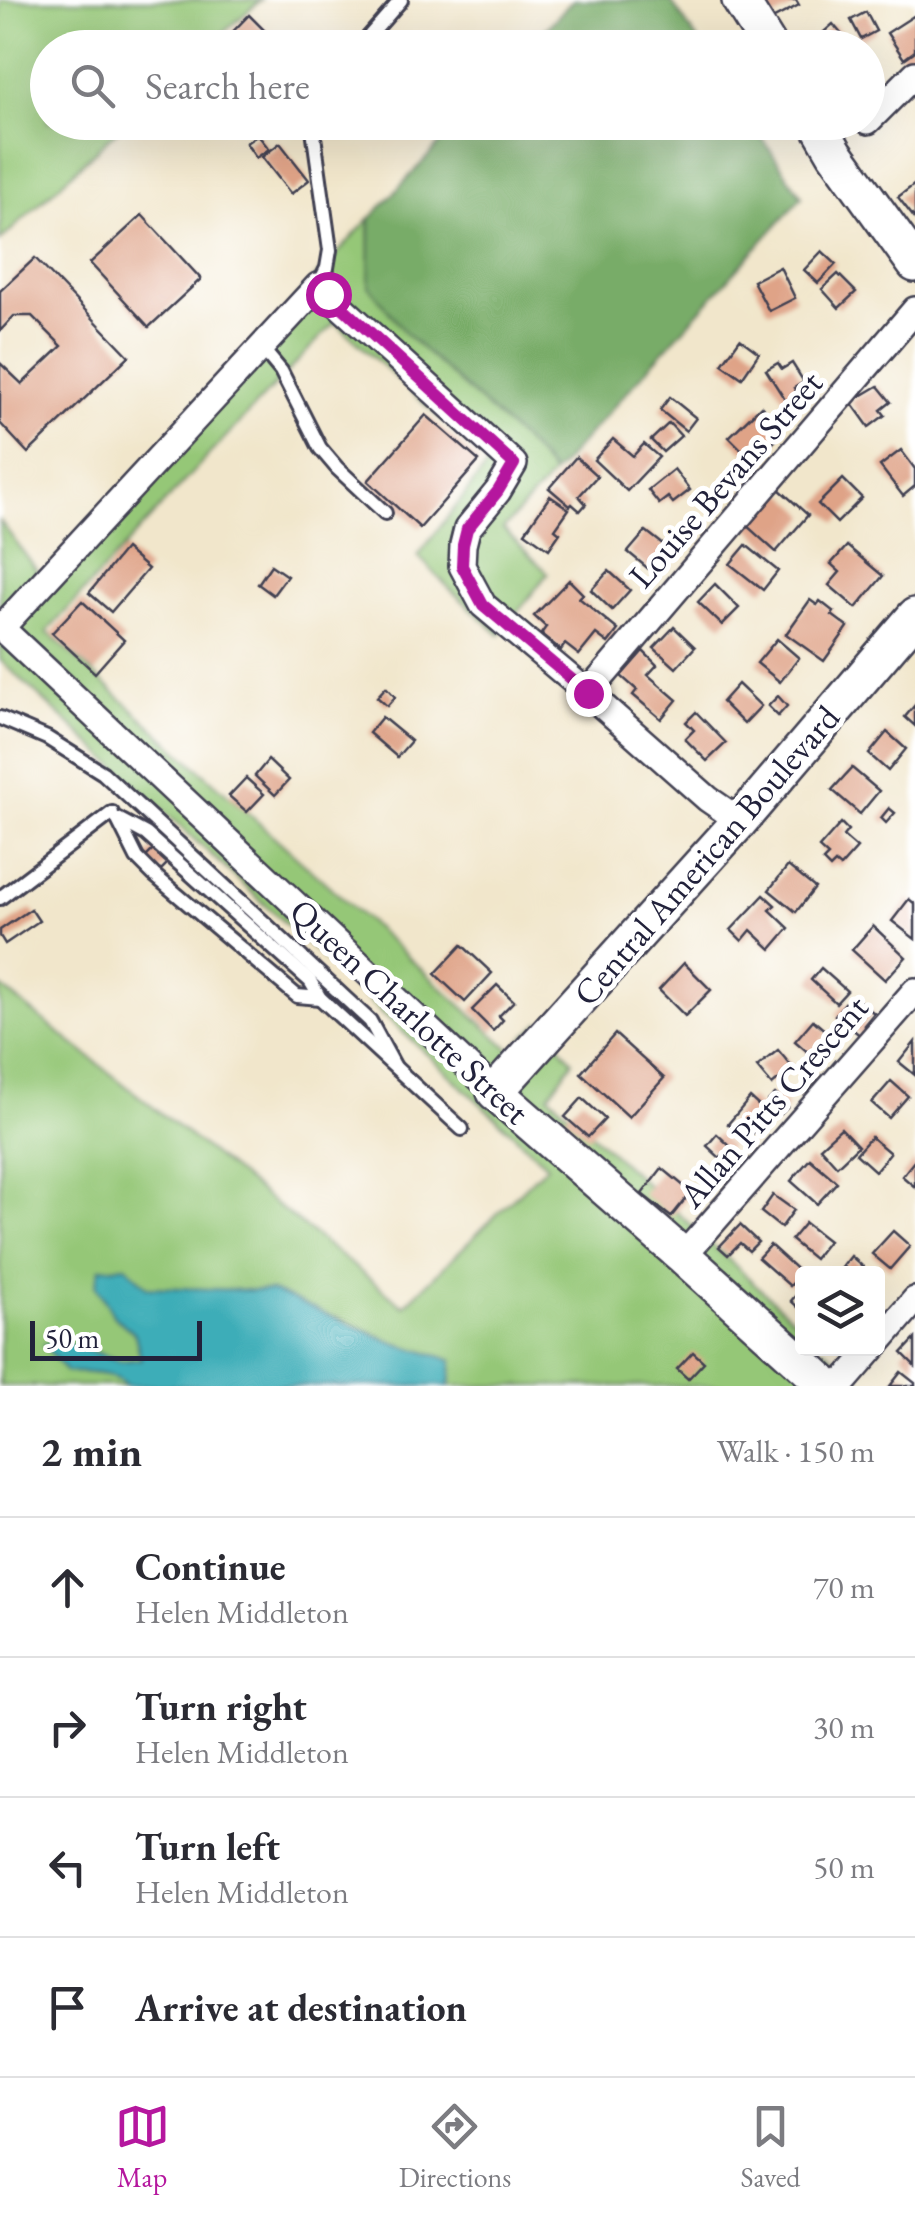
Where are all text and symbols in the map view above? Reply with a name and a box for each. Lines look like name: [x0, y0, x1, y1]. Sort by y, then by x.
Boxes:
search box: [30, 30, 885, 140]
icon: search: [65, 58, 120, 113]
text: Search here: [145, 61, 310, 110]
route start: [306, 272, 352, 318]
street label: Louise Bevans Street: [618, 361, 832, 597]
route end: [566, 671, 612, 717]
street label: Central American Boulevard: [563, 695, 849, 1015]
street label: Queen Charlotte Street: [281, 888, 539, 1134]
street label: Allan Pitts Crescent: [668, 986, 878, 1217]
map controls: [795, 1266, 885, 1356]
button: layers: [795, 1266, 885, 1356]
scale bar: [30, 1316, 202, 1360]
text: 50 m: [45, 1320, 99, 1356]
text: 2 min: [40, 1424, 142, 1479]
text: Walk · 150 m: [717, 1430, 875, 1472]
text: Continue: [135, 1542, 286, 1591]
icon: ahead: [40, 1560, 95, 1615]
text: 70 m: [813, 1566, 875, 1608]
text: Helen Middleton: [135, 1591, 349, 1633]
text: Turn right: [135, 1682, 307, 1731]
icon: right: [40, 1700, 95, 1755]
text: 30 m: [813, 1706, 875, 1748]
text: Helen Middleton: [135, 1731, 349, 1773]
text: Turn left: [135, 1822, 280, 1871]
icon: left: [40, 1840, 95, 1895]
text: 50 m: [813, 1846, 875, 1888]
text: Helen Middleton: [135, 1871, 349, 1913]
icon: arrive: [40, 1980, 95, 2035]
text: Arrive at destination: [135, 1983, 467, 2032]
tab: Map: [115, 2099, 170, 2195]
tab: Directions: [399, 2099, 511, 2195]
tab: Saved: [740, 2099, 800, 2195]

